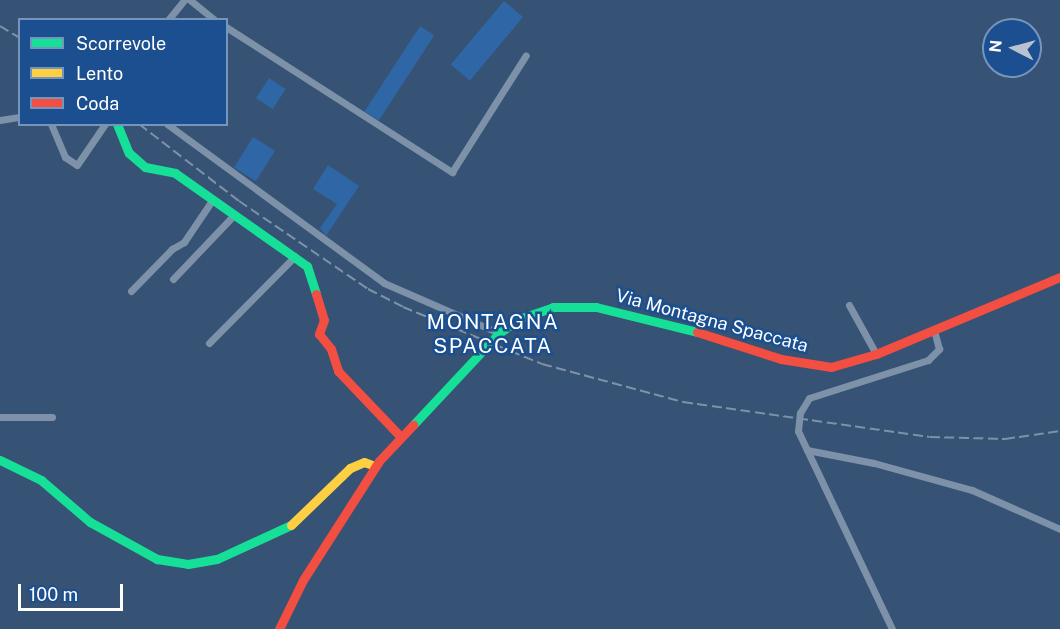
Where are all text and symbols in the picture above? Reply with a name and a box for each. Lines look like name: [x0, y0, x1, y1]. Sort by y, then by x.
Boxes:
legend: [18, 18, 228, 126]
north arrow: [982, 18, 1042, 78]
text: Scorrevole: [76, 33, 166, 54]
text: N: [985, 39, 1006, 53]
text: Lento: [76, 63, 123, 84]
text: Coda: [76, 93, 119, 114]
street label: Via Montagna Spaccata: [614, 285, 810, 357]
district label: MONTAGNA SPACCATA: [427, 309, 559, 359]
scale bar: [21, 572, 126, 610]
text: 100 m: [29, 584, 78, 605]

